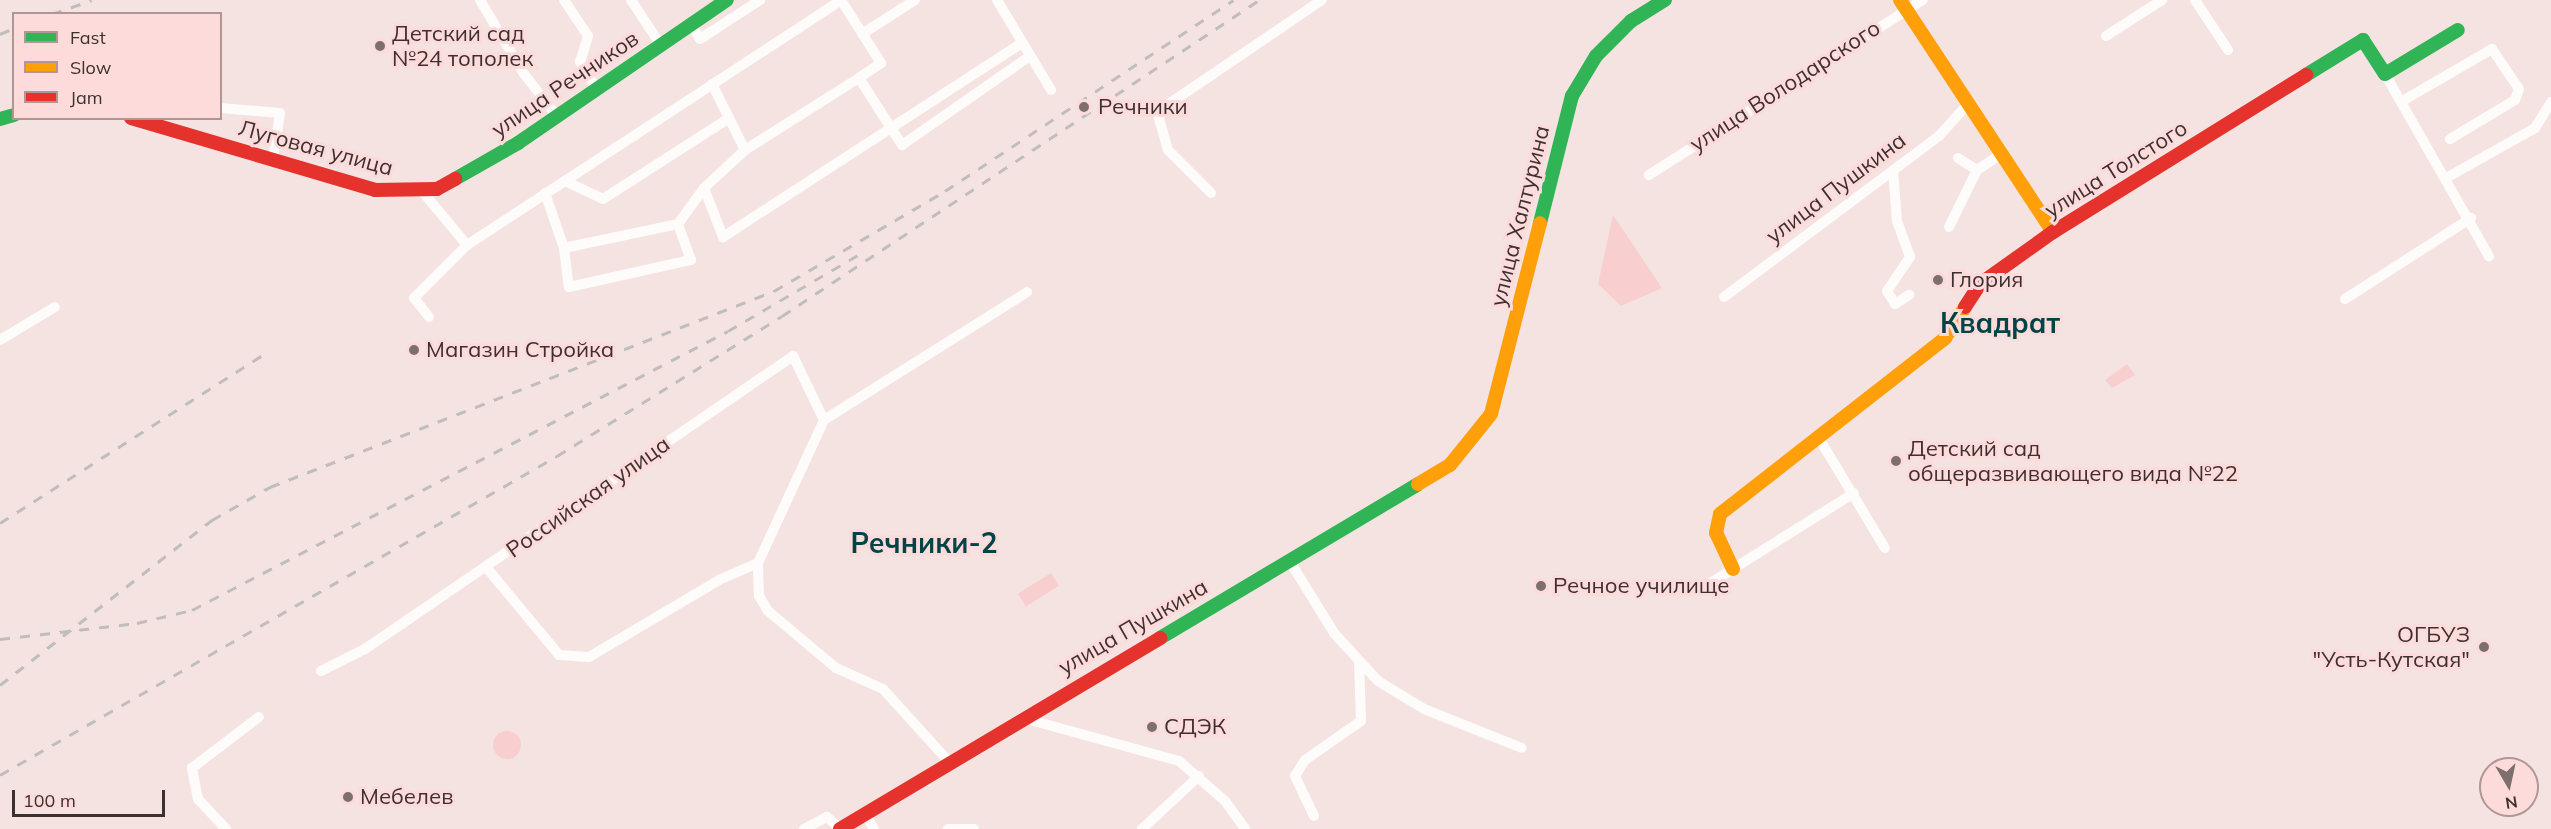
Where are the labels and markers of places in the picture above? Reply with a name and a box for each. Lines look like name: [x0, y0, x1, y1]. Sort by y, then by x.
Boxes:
place label: Детский сад №24 тополек: [392, 20, 533, 72]
marker: Детский сад №24 тополек: [373, 39, 387, 53]
place label: Речники: [1098, 94, 1188, 120]
marker: Речники: [1075, 98, 1093, 116]
place label: Глория: [1950, 267, 2023, 293]
marker: Глория: [1931, 273, 1945, 287]
place label: Магазин Стройка: [426, 337, 614, 363]
marker: Магазин Стройка: [407, 343, 421, 357]
place label: Детский сад общеразвивающего вида №22: [1908, 435, 2238, 487]
marker: Детский сад общеразвивающего вида №22: [1889, 454, 1903, 468]
place label: Речное училище: [1553, 573, 1730, 599]
marker: Речное училище: [1534, 579, 1548, 593]
place label: ОГБУЗ "Усть-Кутская": [2313, 621, 2470, 672]
marker: ОГБУЗ "Усть-Кутская": [2475, 638, 2493, 656]
place label: СДЭК: [1164, 714, 1226, 740]
marker: СДЭК: [1145, 720, 1159, 734]
place label: Мебелев: [360, 784, 453, 810]
marker: Мебелев: [341, 790, 355, 804]

